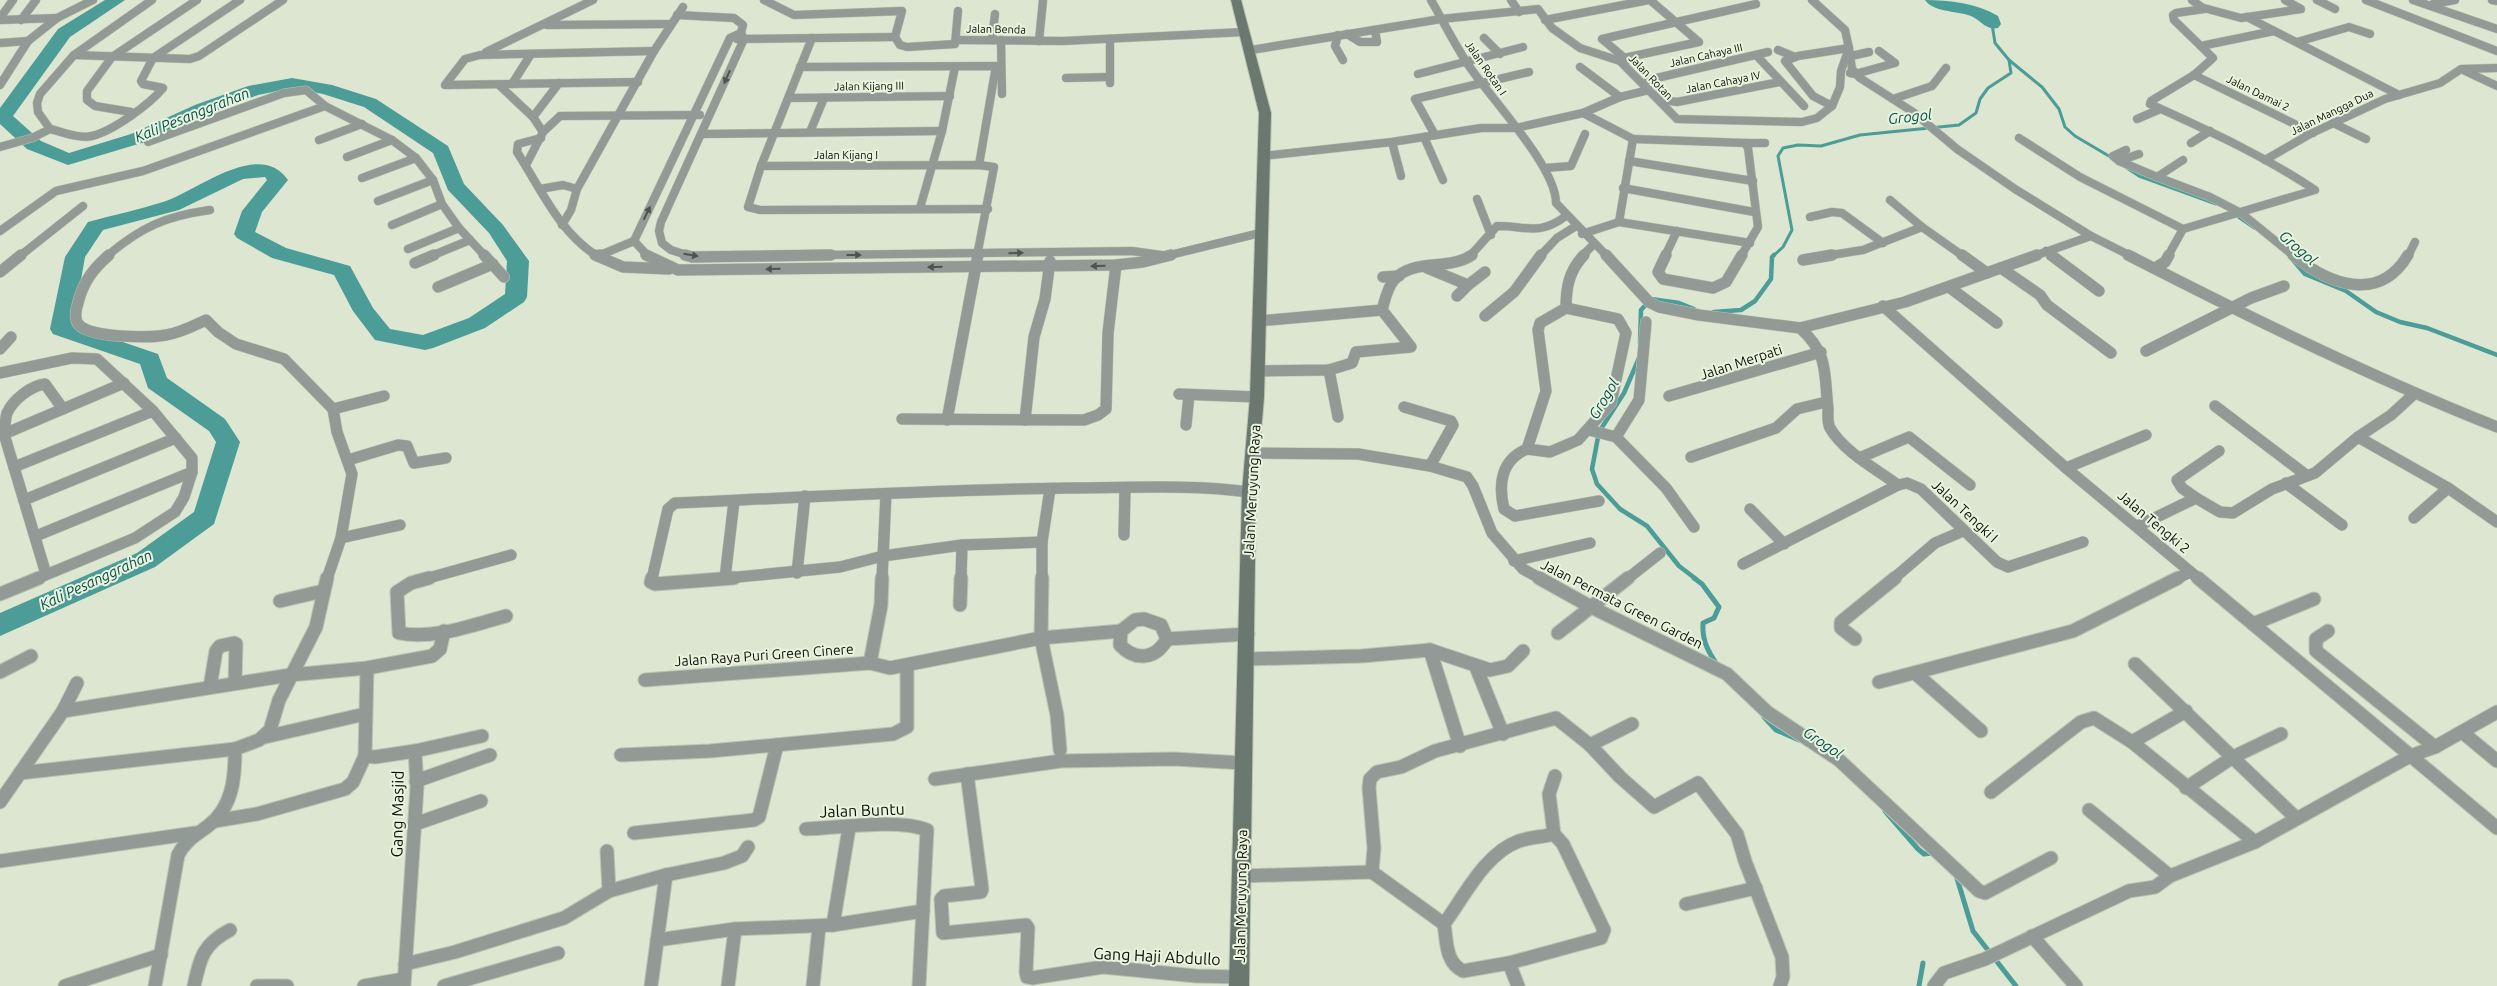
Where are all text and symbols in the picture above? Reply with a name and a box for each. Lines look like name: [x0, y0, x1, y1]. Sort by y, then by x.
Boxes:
street label: Jalan Benda: [966, 22, 1026, 36]
street label: Jalan Rotan I: [1463, 39, 1509, 97]
street label: Jalan Cahaya III: [1668, 41, 1744, 69]
street label: Jalan Rotan: [1627, 52, 1675, 102]
street label: Jalan Cahaya IV: [1685, 69, 1761, 95]
one-way arrow: [722, 70, 730, 84]
street label: Jalan Damai 2: [2225, 73, 2291, 113]
street label: Jalan Kijang III: [834, 79, 904, 93]
water label: Kali Pesanggrahan: [132, 84, 252, 145]
street label: Jalan Mangga Dua: [2289, 87, 2375, 137]
water label: Grogol: [1887, 106, 1934, 127]
street label: Jalan Kijang I: [814, 149, 878, 161]
one-way arrow: [643, 206, 651, 220]
water label: Grogol: [2276, 227, 2321, 269]
one-way arrow: [1008, 249, 1024, 257]
one-way arrow: [846, 251, 862, 259]
one-way arrow: [684, 252, 700, 260]
one-way arrow: [927, 263, 943, 271]
one-way arrow: [1089, 263, 1105, 271]
one-way arrow: [764, 265, 780, 273]
street label: Jalan Merpati: [1698, 341, 1784, 383]
water label: Grogol: [1585, 375, 1623, 422]
street label: Jalan Meruyung Raya: [1241, 424, 1263, 558]
street label: Jalan Tengki I: [1929, 476, 2001, 546]
street label: Jalan Tengki 2: [2115, 487, 2193, 557]
water label: Kali Pesanggrahan: [37, 546, 155, 613]
street label: Jalan Permata Green Garden: [1538, 556, 1706, 652]
street label: Jalan Raya Puri Green Cinere: [674, 641, 854, 669]
water label: Grogol: [1800, 723, 1847, 762]
street label: Gang Masjid: [387, 770, 407, 858]
street label: Jalan Buntu: [819, 800, 905, 820]
street label: Jalan Meruyung Raya: [1232, 829, 1250, 963]
street label: Gang Haji Abdullo: [1093, 944, 1221, 968]

